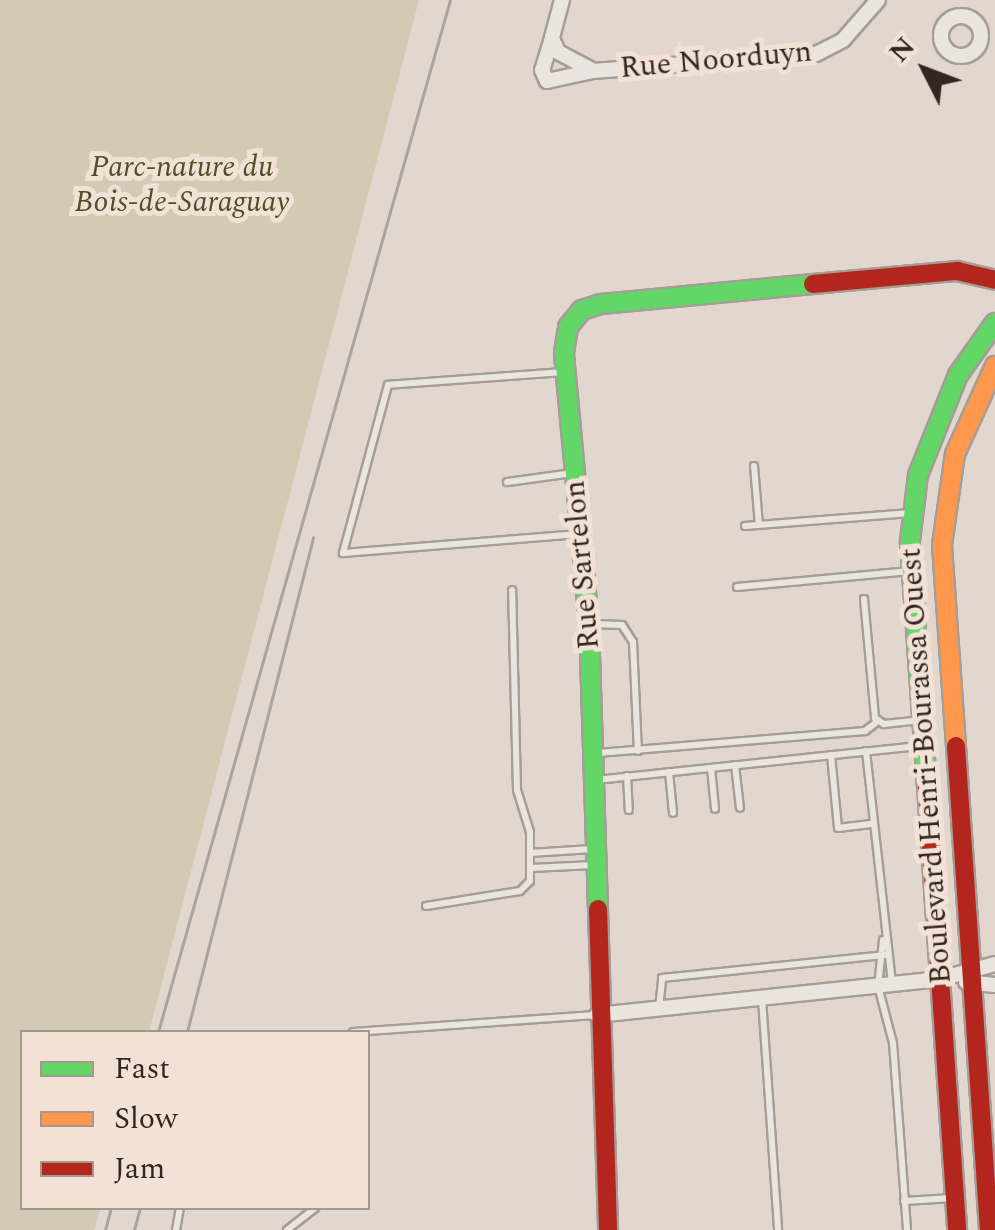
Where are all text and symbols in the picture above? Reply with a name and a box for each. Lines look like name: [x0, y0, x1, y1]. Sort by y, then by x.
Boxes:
north arrow: [875, 20, 975, 120]
text: N: [879, 27, 926, 72]
street label: Rue Noorduyn: [619, 34, 813, 86]
park label: Parc-nature du Bois-de-Saraguay: [75, 149, 289, 220]
street label: Rue Sartelon: [557, 479, 607, 651]
street label: Boulevard Henri-Bourassa Ouest: [893, 547, 959, 985]
legend: [20, 1030, 370, 1210]
text: Fast: [114, 1046, 170, 1092]
text: Slow: [114, 1096, 178, 1142]
text: Jam: [114, 1146, 165, 1192]

